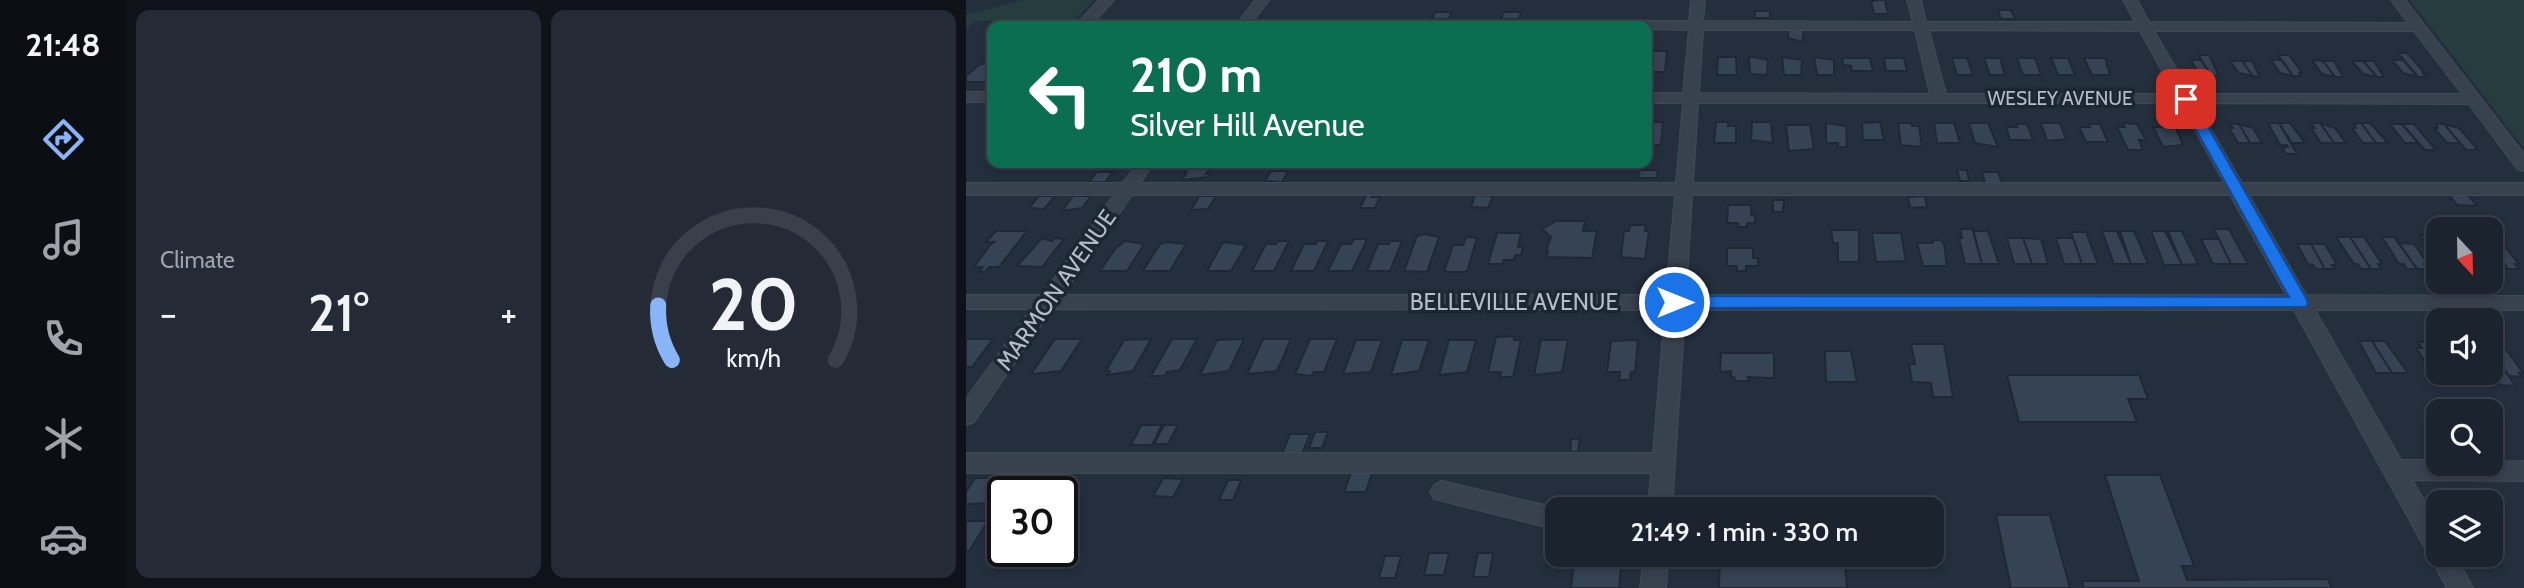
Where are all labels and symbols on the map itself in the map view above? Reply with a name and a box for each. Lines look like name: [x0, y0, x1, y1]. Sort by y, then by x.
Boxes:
pin: [2156, 69, 2216, 129]
street label: WESLEY AVENUE: [1987, 87, 2133, 110]
street label: MARMON AVENUE: [990, 204, 1122, 376]
north arrow: [2426, 217, 2502, 294]
position arrow: [1637, 265, 1711, 339]
street label: BELLEVILLE AVENUE: [1410, 288, 1618, 316]
speed limit sign: 30: [987, 476, 1078, 567]

